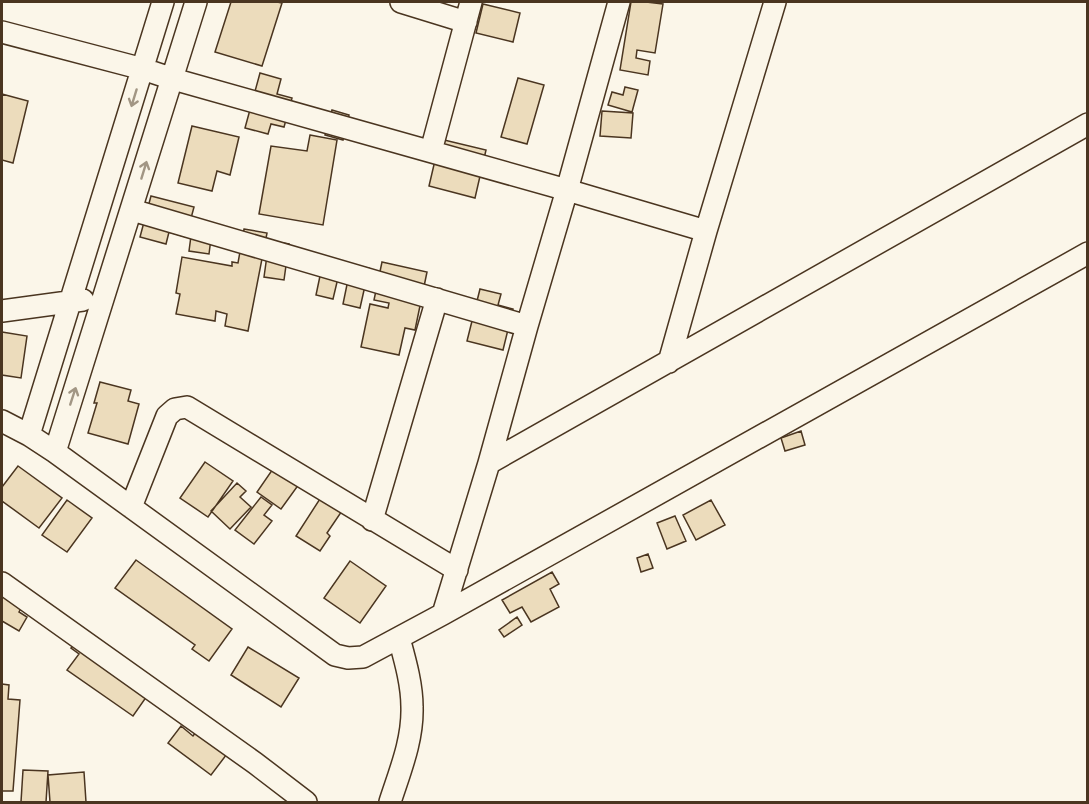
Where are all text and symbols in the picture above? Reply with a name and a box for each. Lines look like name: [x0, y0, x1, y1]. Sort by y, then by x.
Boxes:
one-way arrow: [128, 88, 139, 107]
one-way arrow: [139, 161, 150, 180]
one-way arrow: [68, 387, 79, 406]

